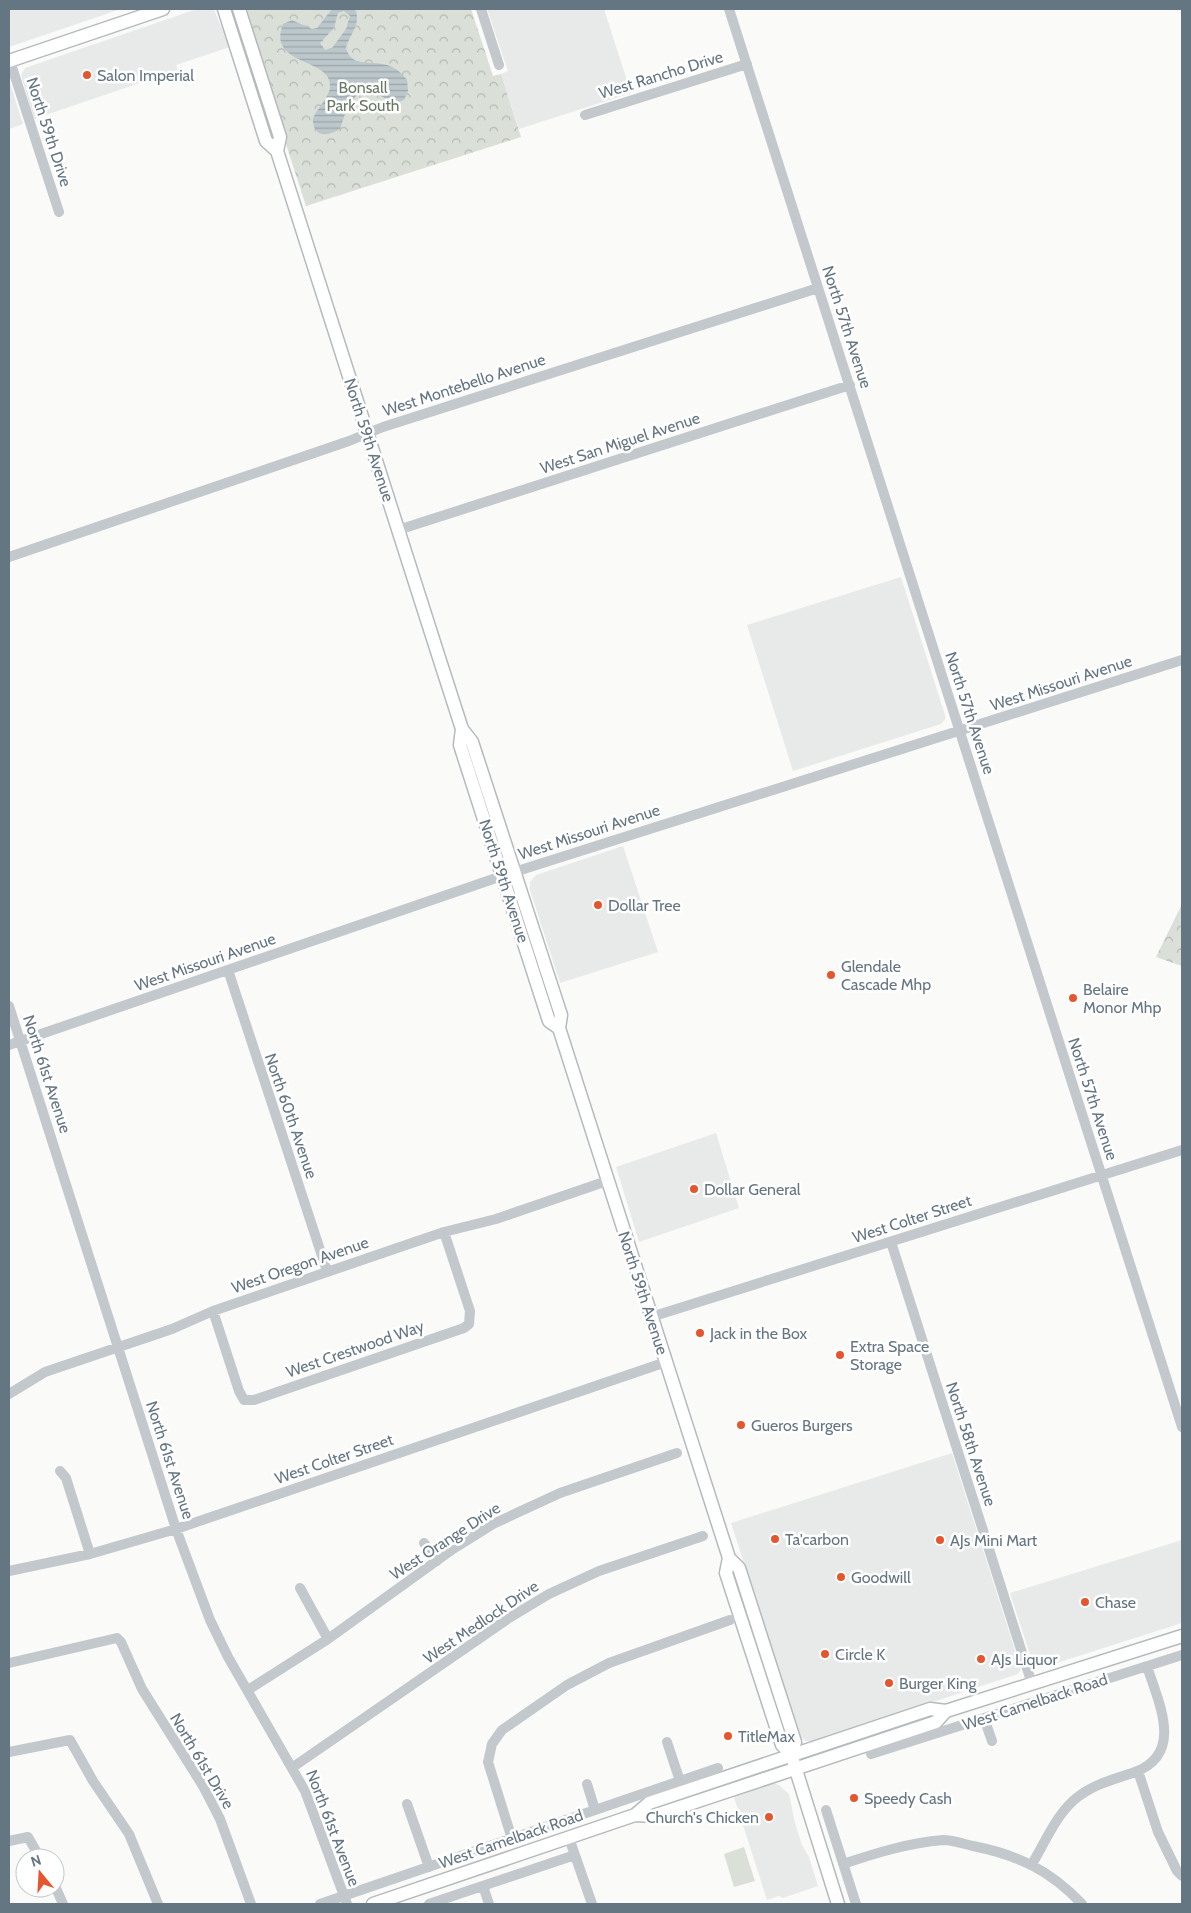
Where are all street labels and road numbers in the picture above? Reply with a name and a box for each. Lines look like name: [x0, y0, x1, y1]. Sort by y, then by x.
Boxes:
street label: West Rancho Drive: [597, 47, 725, 103]
street label: North 59th Drive: [22, 75, 76, 189]
street label: North 57th Avenue: [818, 263, 876, 391]
street label: West Montebello Avenue: [380, 350, 548, 420]
street label: North 59th Avenue: [340, 376, 398, 504]
street label: West San Miguel Avenue: [538, 408, 702, 478]
street label: North 57th Avenue: [941, 649, 999, 777]
street label: West Missouri Avenue: [988, 651, 1134, 715]
street label: West Missouri Avenue: [516, 800, 662, 864]
street label: North 59th Avenue: [475, 817, 533, 945]
street label: West Missouri Avenue: [132, 929, 278, 995]
street label: North 61st Avenue: [19, 1013, 75, 1135]
street label: North 57th Avenue: [1064, 1035, 1122, 1163]
street label: North 60th Avenue: [261, 1051, 321, 1181]
street label: West Colter Street: [850, 1191, 974, 1247]
street label: North 59th Avenue: [614, 1229, 672, 1357]
street label: West Oregon Avenue: [229, 1233, 371, 1297]
street label: West Crestwood Way: [284, 1316, 426, 1382]
street label: North 58th Avenue: [942, 1380, 1000, 1508]
street label: North 61st Avenue: [142, 1399, 198, 1521]
street label: West Colter Street: [272, 1430, 396, 1488]
street label: West Orange Drive: [386, 1498, 504, 1584]
street label: West Medlock Drive: [420, 1576, 542, 1668]
street label: West Camelback Road: [960, 1670, 1110, 1734]
street label: North 61st Drive: [166, 1710, 238, 1812]
street label: North 61st Avenue: [302, 1767, 364, 1889]
street label: West Camelback Road: [436, 1805, 586, 1873]

